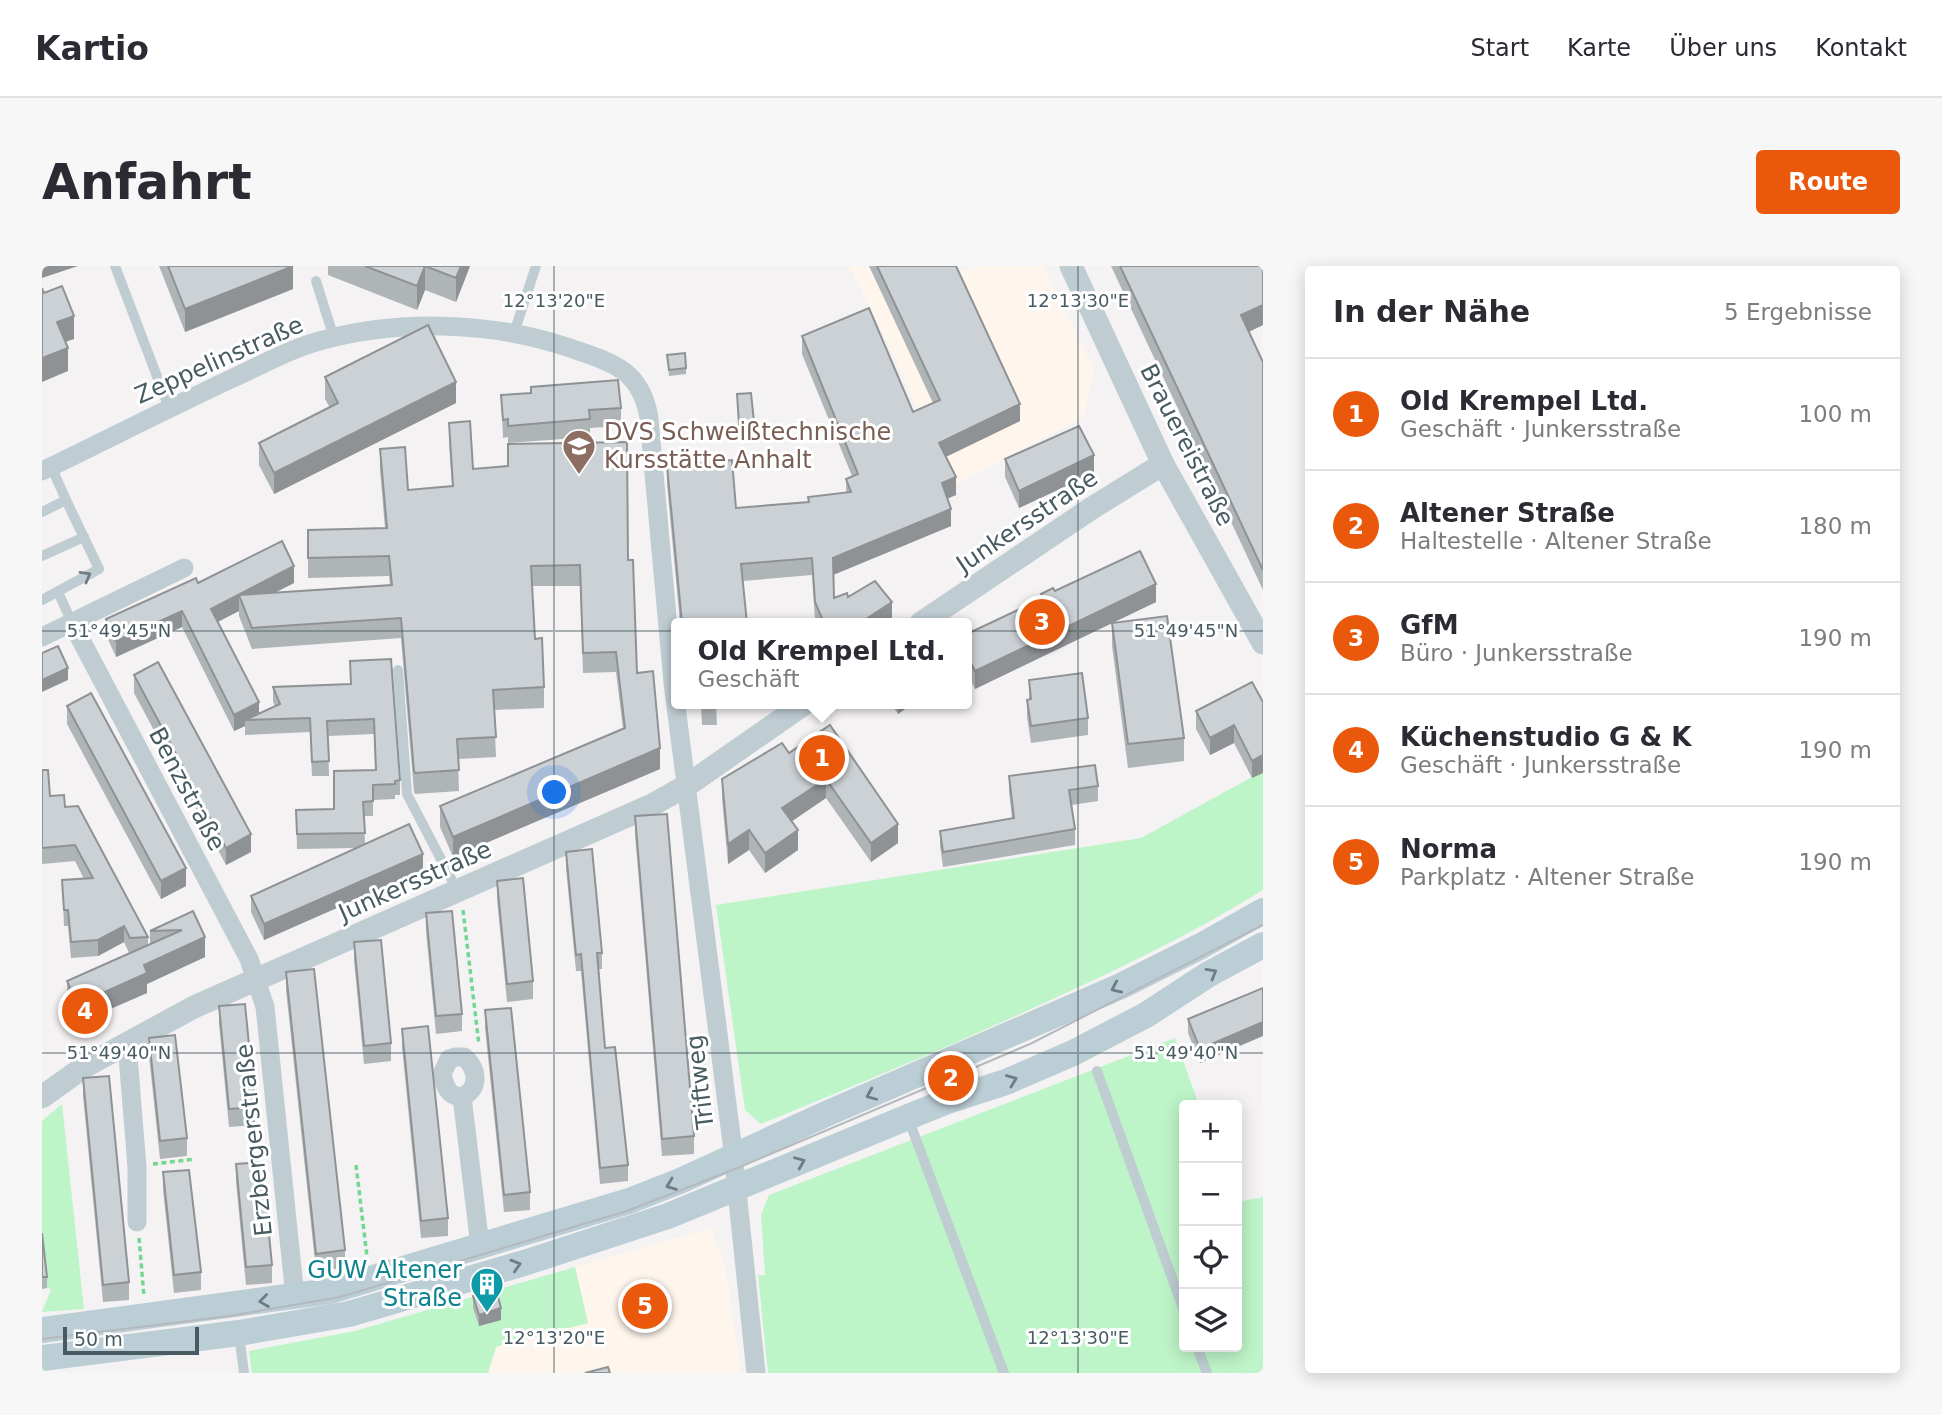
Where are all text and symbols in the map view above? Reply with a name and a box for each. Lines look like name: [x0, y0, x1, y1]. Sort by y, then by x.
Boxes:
text: Kartio: [35, 29, 149, 68]
text: Start: [1470, 34, 1529, 62]
text: Karte: [1567, 34, 1631, 62]
text: Über uns: [1669, 34, 1777, 62]
text: Kontakt: [1815, 34, 1907, 62]
button: Route: [1756, 150, 1900, 214]
text: Anfahrt: [42, 154, 252, 211]
text: 12°13'20"E: [503, 290, 605, 311]
text: 12°13'30"E: [1027, 290, 1129, 311]
text: In der Nähe: [1333, 294, 1530, 329]
text: 5 Ergebnisse: [1724, 299, 1872, 325]
street label: Zeppelinstraße: [130, 310, 308, 410]
street label: Brauereistraße: [1134, 359, 1240, 531]
text: Old Krempel Ltd.: [1400, 386, 1648, 416]
text: 1: [1348, 401, 1364, 427]
text: 100 m: [1798, 401, 1872, 427]
text: Geschäft · Junkersstraße: [1400, 416, 1681, 442]
place label: DVS Schweißtechnische Kursstätte Anhalt: [604, 418, 891, 474]
school or university icon: DVS Schweißtechnische Kursstätte Anhalt: [560, 427, 598, 476]
street label: Junkersstraße: [950, 464, 1103, 580]
text: Altener Straße: [1400, 498, 1615, 528]
text: 2: [1348, 513, 1364, 539]
text: 180 m: [1798, 513, 1872, 539]
text: Haltestelle · Altener Straße: [1400, 528, 1712, 554]
one-way arrow: [79, 571, 92, 584]
pin: 3: [1019, 596, 1065, 648]
text: GfM: [1400, 610, 1459, 640]
popup: [671, 618, 972, 709]
text: 51°49'45"N: [67, 620, 171, 641]
text: 51°49'45"N: [1134, 620, 1238, 641]
text: 3: [1348, 625, 1364, 651]
text: 190 m: [1798, 625, 1872, 651]
text: Old Krempel Ltd.: [697, 636, 946, 666]
text: Büro · Junkersstraße: [1400, 640, 1633, 666]
text: Geschäft: [697, 666, 799, 692]
text: Küchenstudio G & K: [1400, 722, 1691, 752]
street label: Benzstraße: [143, 723, 231, 855]
pin: 1: [799, 732, 845, 784]
text: 4: [1348, 737, 1364, 763]
text: 190 m: [1798, 737, 1872, 763]
text: Geschäft · Junkersstraße: [1400, 752, 1681, 778]
your location: [537, 775, 571, 809]
text: Norma: [1400, 834, 1497, 864]
street label: Junkersstraße: [333, 835, 496, 928]
text: 5: [1348, 849, 1364, 875]
text: 190 m: [1798, 849, 1872, 875]
text: Parkplatz · Altener Straße: [1400, 864, 1694, 890]
one-way arrow: [1205, 968, 1218, 981]
one-way arrow: [1111, 980, 1123, 994]
pin: 4: [62, 985, 108, 1037]
street label: Triftweg: [680, 1033, 720, 1132]
text: 51°49'40"N: [67, 1042, 171, 1063]
street label: Erzbergerstraße: [230, 1042, 278, 1238]
text: 51°49'40"N: [1134, 1042, 1238, 1063]
pin: 2: [928, 1052, 974, 1104]
one-way arrow: [1005, 1074, 1017, 1088]
one-way arrow: [866, 1087, 878, 1101]
map controls: [1179, 1100, 1242, 1352]
button: +: [1179, 1100, 1242, 1163]
one-way arrow: [792, 1156, 805, 1170]
button: −: [1179, 1163, 1242, 1226]
one-way arrow: [665, 1177, 677, 1191]
button: locate: [1179, 1226, 1242, 1289]
place label: GUW Altener Straße: [307, 1256, 462, 1312]
one-way arrow: [510, 1259, 522, 1273]
building icon: GUW Altener Straße: [468, 1265, 506, 1314]
pin: 5: [622, 1280, 668, 1332]
button: layers: [1179, 1289, 1242, 1352]
one-way arrow: [258, 1294, 270, 1309]
scale bar: [63, 1324, 200, 1356]
text: 12°13'20"E: [503, 1327, 605, 1348]
text: 12°13'30"E: [1027, 1327, 1129, 1348]
text: 50 m: [74, 1328, 123, 1350]

